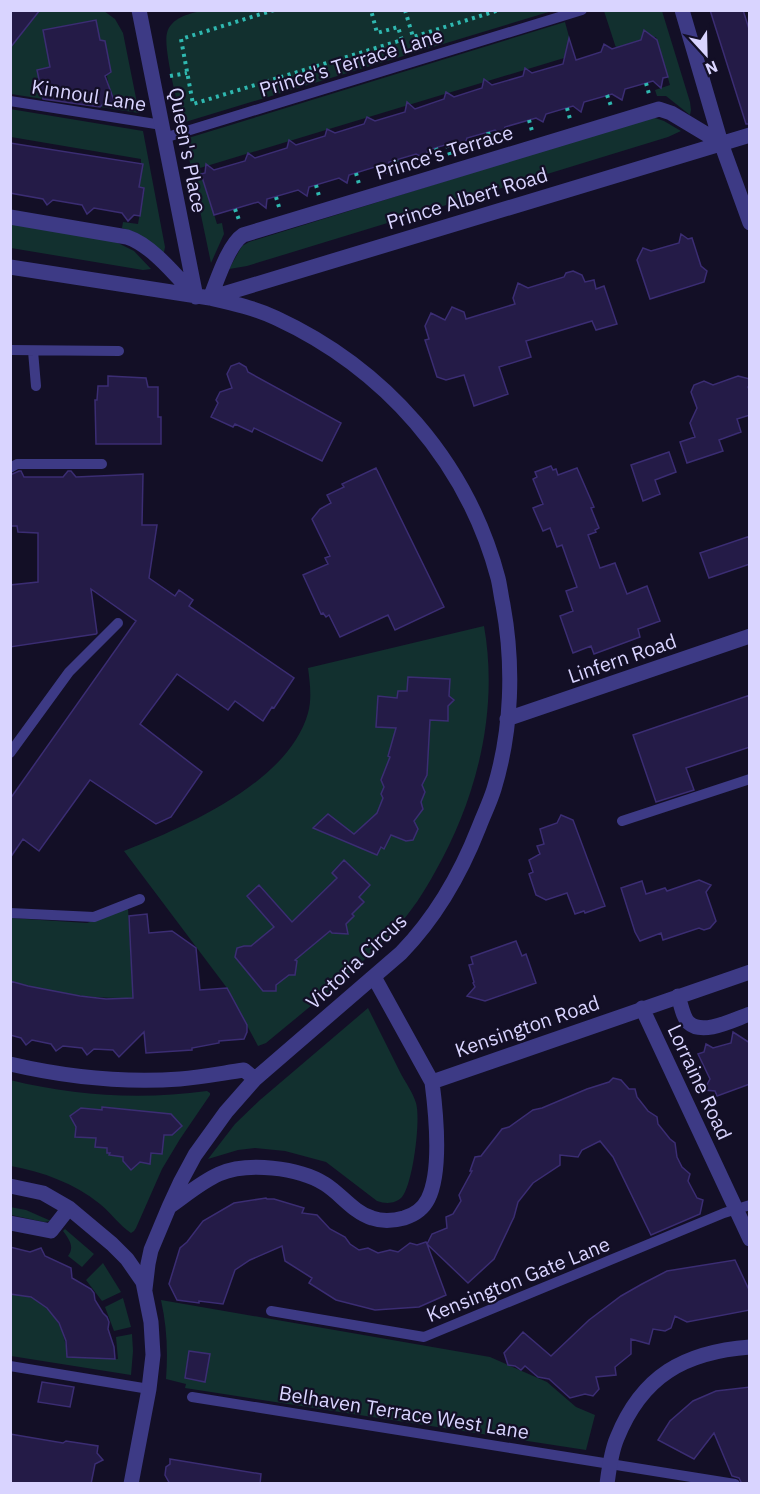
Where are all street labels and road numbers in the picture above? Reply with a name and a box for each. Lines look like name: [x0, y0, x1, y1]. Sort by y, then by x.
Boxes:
street label: Prince's Terrace Lane: [256, 21, 446, 103]
street label: Kinnoul Lane: [30, 73, 148, 117]
street label: Queen's Place: [163, 85, 213, 215]
street label: Prince's Terrace: [372, 118, 516, 186]
street label: Prince Albert Road: [383, 161, 551, 235]
street label: Linfern Road: [564, 627, 680, 689]
street label: Victoria Circus: [300, 907, 412, 1015]
street label: Kensington Road: [451, 989, 603, 1063]
street label: Lorraine Road: [661, 1020, 739, 1144]
street label: Kensington Gate Lane: [422, 1230, 614, 1328]
street label: Belhaven Terrace West Lane: [277, 1379, 531, 1445]

